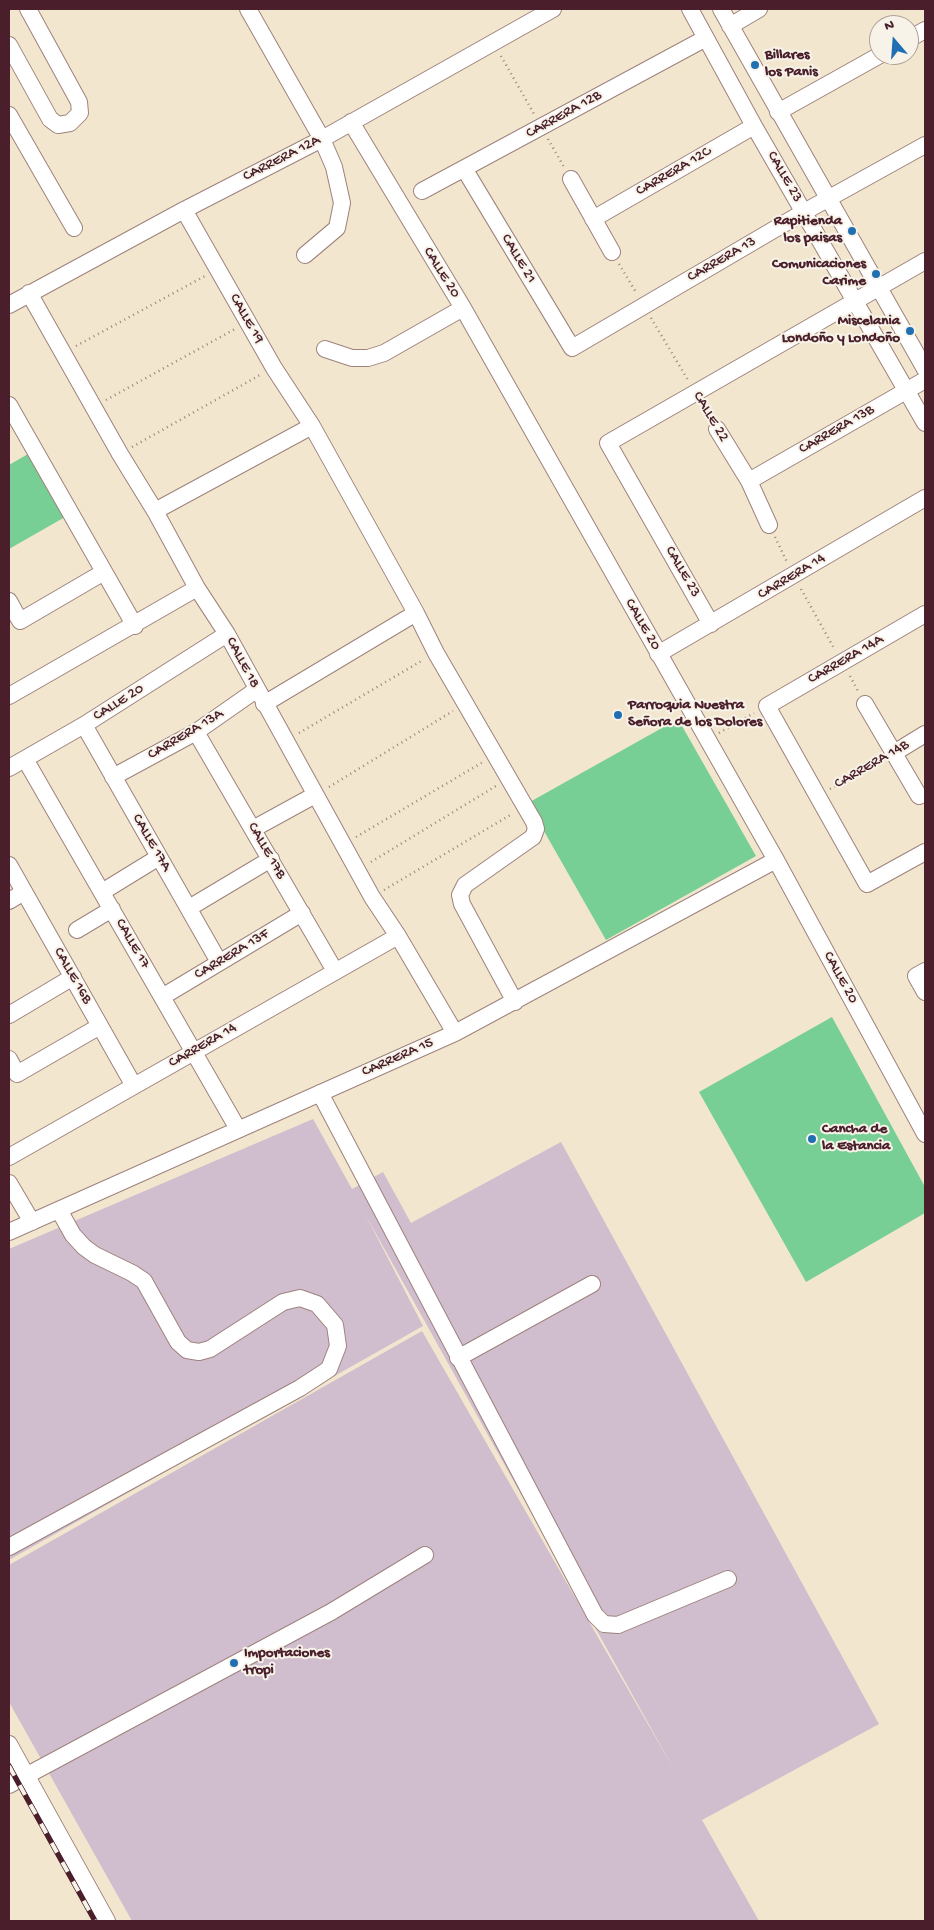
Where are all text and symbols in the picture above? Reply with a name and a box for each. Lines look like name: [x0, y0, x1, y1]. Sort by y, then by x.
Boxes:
north arrow: [869, 15, 919, 65]
text: N: [883, 17, 896, 36]
place label: Billares los Panis: [765, 47, 818, 82]
marker: Billares los Panis: [749, 59, 761, 71]
street label: CARRERA 12B: [523, 87, 605, 143]
street label: CARRERA 12A: [240, 132, 324, 186]
street label: CARRERA 12C: [633, 143, 715, 201]
street label: CALLE 23: [762, 148, 806, 206]
place label: Rapitienda los paisas: [774, 213, 842, 248]
marker: Rapitienda los paisas: [846, 225, 858, 237]
street label: CALLE 21: [496, 231, 540, 287]
street label: CARRERA 13: [685, 233, 759, 287]
street label: CALLE 20: [418, 244, 464, 302]
place label: Comunicaciones Carime: [772, 256, 866, 291]
marker: Comunicaciones Carime: [870, 268, 882, 280]
street label: CALLE 19: [225, 291, 267, 347]
place label: Miscelania Londoño y Londoño: [782, 313, 900, 348]
marker: Miscelania Londoño y Londoño: [904, 325, 916, 337]
street label: CALLE 22: [688, 389, 732, 445]
street label: CARRERA 13B: [796, 401, 878, 459]
street label: CALLE 23: [660, 543, 704, 601]
street label: CARRERA 14: [755, 550, 829, 604]
street label: CALLE 20: [620, 596, 664, 654]
street label: CARRERA 14A: [805, 631, 887, 689]
street label: CALLE 18: [221, 634, 263, 692]
street label: CALLE 20: [90, 680, 148, 726]
place label: Parroquia Nuestra Señora de los Dolores: [628, 697, 762, 732]
street label: CARRERA 13A: [145, 705, 227, 765]
marker: Parroquia Nuestra Señora de los Dolores: [612, 709, 624, 721]
street label: CARRERA 14B: [832, 736, 912, 794]
street label: CALLE 17A: [127, 811, 175, 875]
street label: CALLE 17B: [243, 819, 289, 883]
street label: CALLE 17: [111, 916, 153, 972]
street label: CARRERA 13F: [191, 926, 273, 984]
street label: CALLE 16B: [49, 945, 95, 1007]
street label: CALLE 20: [818, 949, 862, 1007]
street label: CARRERA 14: [166, 1019, 240, 1073]
street label: CARRERA 15: [360, 1034, 436, 1082]
place label: Cancha de la Estancia: [822, 1121, 890, 1156]
marker: Cancha de la Estancia: [806, 1133, 818, 1145]
place label: Importaciones tropi: [244, 1645, 330, 1680]
marker: Importaciones tropi: [228, 1657, 240, 1669]

